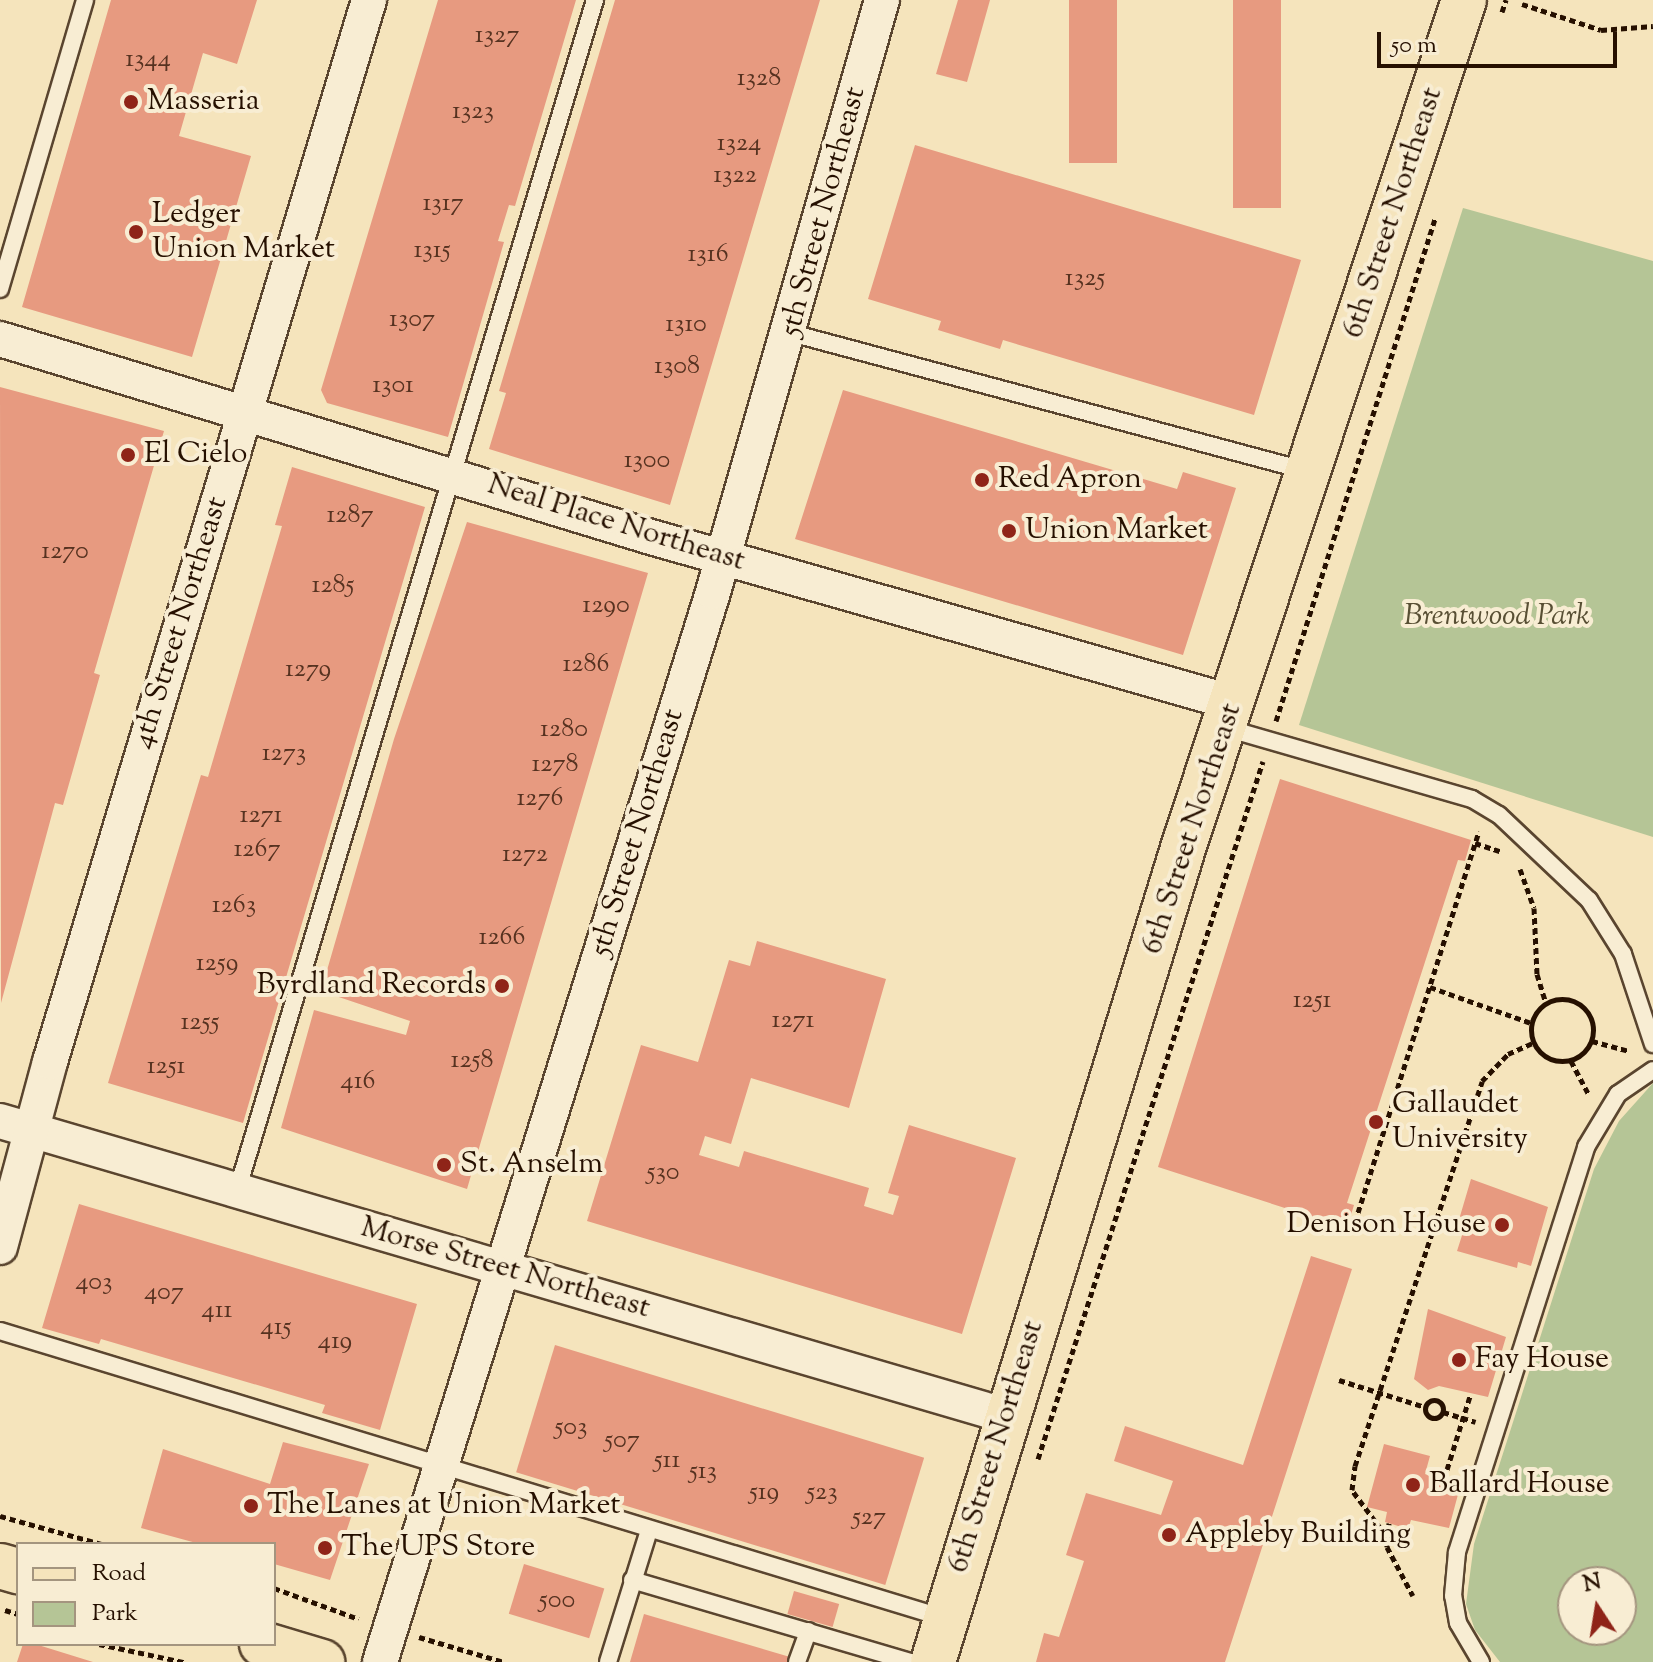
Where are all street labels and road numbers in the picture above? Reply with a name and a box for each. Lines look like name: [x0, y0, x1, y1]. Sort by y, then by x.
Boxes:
street label: 5th Street Northeast: [773, 83, 875, 341]
street label: 6th Street Northeast: [1336, 83, 1452, 343]
street label: Neal Place Northeast: [483, 468, 749, 580]
street label: 4th Street Northeast: [126, 493, 236, 753]
street label: 6th Street Northeast: [1135, 699, 1251, 959]
street label: 5th Street Northeast: [583, 705, 693, 961]
street label: Morse Street Northeast: [356, 1210, 654, 1328]
street label: 6th Street Northeast: [942, 1317, 1052, 1577]

